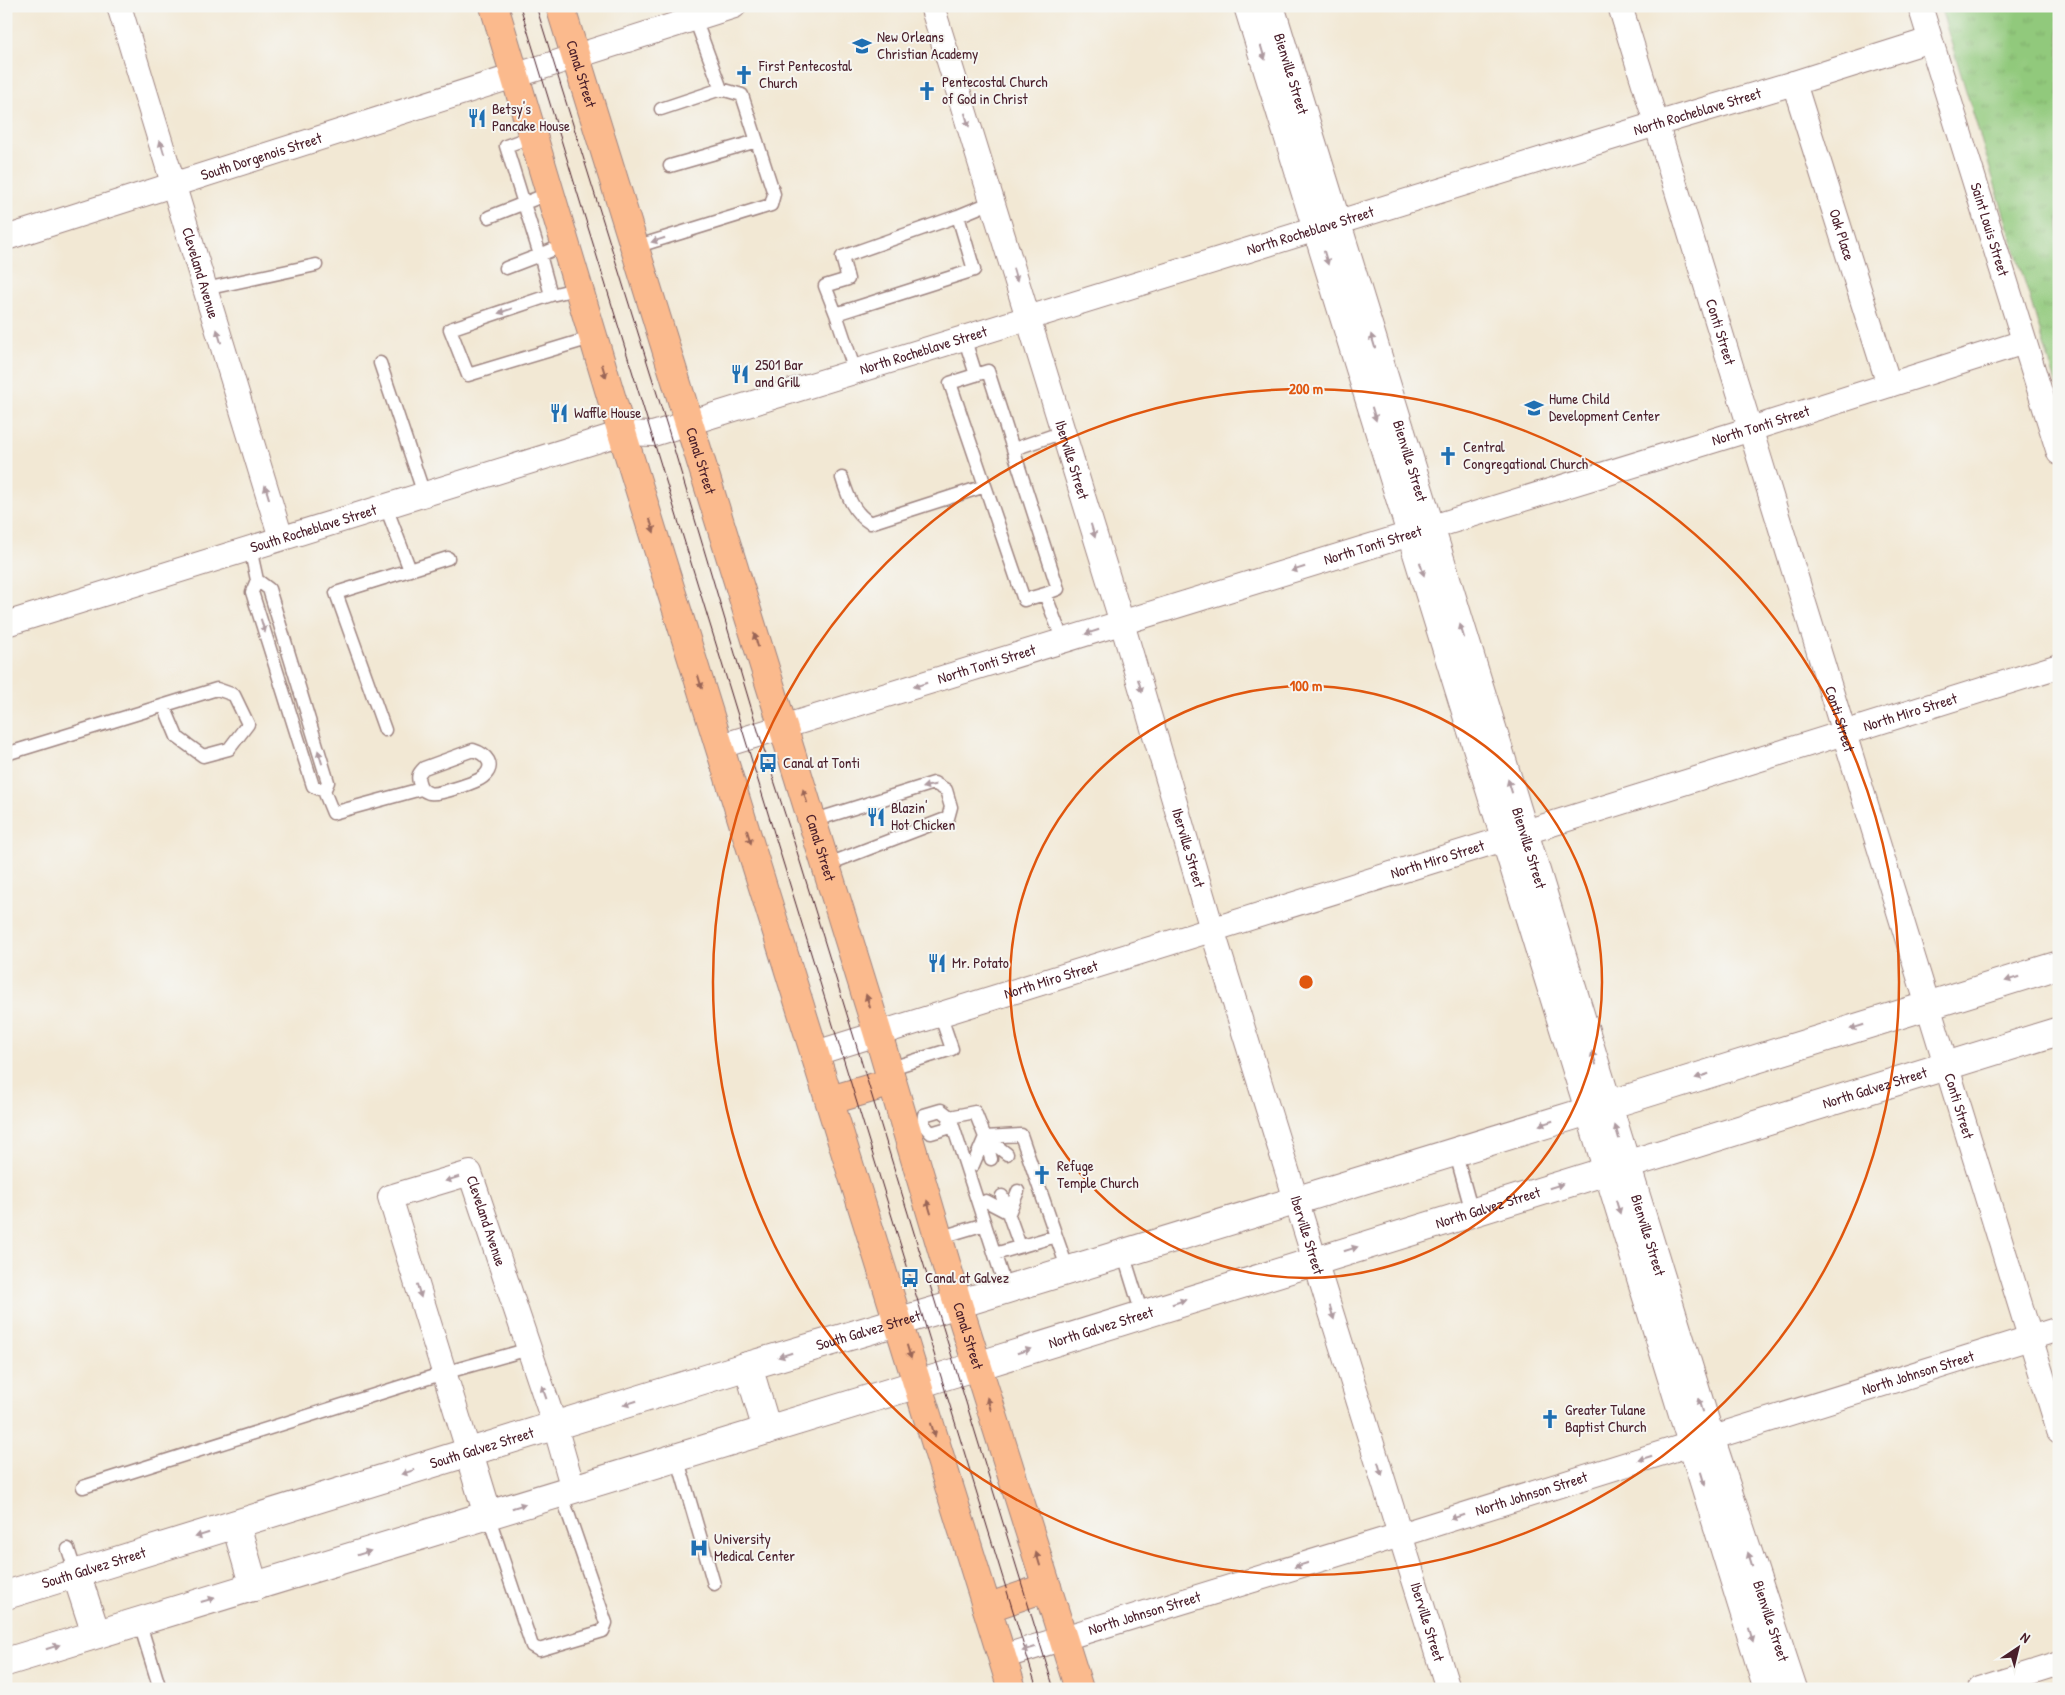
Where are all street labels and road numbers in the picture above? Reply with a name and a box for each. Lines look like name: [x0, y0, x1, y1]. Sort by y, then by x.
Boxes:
street label: Bienville Street: [1269, 30, 1314, 118]
street label: Canal Street: [561, 38, 602, 111]
street label: North Rocheblave Street: [1631, 82, 1764, 140]
street label: South Dorgenois Street: [198, 127, 325, 185]
street label: Saint Louis Street: [1966, 180, 2015, 279]
street label: North Rocheblave Street: [1244, 201, 1377, 260]
street label: Oak Place: [1824, 206, 1860, 263]
street label: Cleveland Avenue: [177, 225, 225, 321]
street label: Conti Street: [1701, 296, 1741, 368]
street label: North Rocheblave Street: [857, 320, 990, 379]
street label: North Tonti Street: [1709, 400, 1813, 450]
street label: Iberville Street: [1050, 418, 1095, 503]
street label: Bienville Street: [1388, 418, 1433, 505]
street label: Canal Street: [681, 424, 722, 498]
street label: South Rocheblave Street: [248, 498, 380, 558]
street label: North Tonti Street: [1321, 520, 1425, 570]
street label: North Tonti Street: [935, 639, 1039, 689]
street label: Conti Street: [1820, 683, 1860, 755]
street label: North Miro Street: [1860, 687, 1960, 736]
street label: Bienville Street: [1507, 805, 1552, 892]
street label: Iberville Street: [1167, 806, 1210, 891]
street label: Canal Street: [801, 811, 841, 884]
street label: North Miro Street: [1388, 834, 1488, 883]
street label: North Miro Street: [1001, 955, 1101, 1004]
street label: North Galvez Street: [1820, 1061, 1931, 1114]
street label: Conti Street: [1939, 1070, 1980, 1142]
street label: Cleveland Avenue: [462, 1173, 512, 1269]
street label: North Galvez Street: [1433, 1181, 1544, 1233]
street label: Bienville Street: [1626, 1192, 1671, 1279]
street label: Iberville Street: [1285, 1193, 1330, 1278]
street label: Canal Street: [948, 1299, 989, 1373]
street label: North Galvez Street: [1046, 1301, 1157, 1353]
street label: South Galvez Street: [814, 1304, 924, 1355]
street label: North Johnson Street: [1859, 1345, 1977, 1400]
street label: South Galvez Street: [427, 1421, 537, 1474]
street label: North Johnson Street: [1473, 1466, 1591, 1521]
street label: South Galvez Street: [39, 1541, 149, 1593]
street label: Bienville Street: [1748, 1578, 1795, 1665]
street label: Iberville Street: [1405, 1580, 1450, 1665]
street label: North Johnson Street: [1086, 1586, 1204, 1640]

